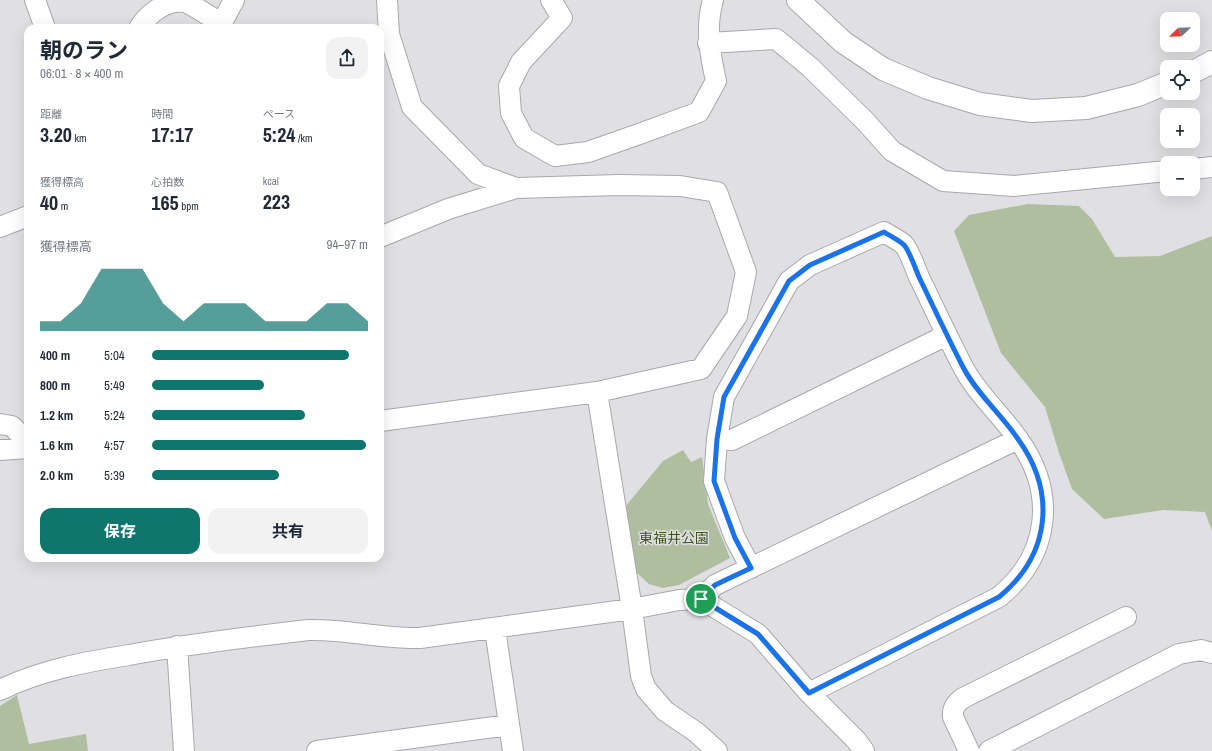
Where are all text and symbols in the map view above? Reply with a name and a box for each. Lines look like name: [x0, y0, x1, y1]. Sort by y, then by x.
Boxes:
north arrow: [1160, 12, 1200, 52]
map controls: [1160, 12, 1200, 196]
text: 朝のラン: [40, 35, 128, 65]
button: share: [326, 37, 368, 79]
button: locate: [1160, 60, 1200, 100]
text: 06:01 · 8 × 400 m: [40, 65, 123, 82]
text: 距離: [40, 107, 62, 121]
text: 時間: [151, 107, 173, 121]
text: ペース: [263, 107, 295, 121]
button: +: [1160, 108, 1200, 148]
text: 3.20: [40, 121, 72, 148]
text: 17:17: [151, 121, 193, 148]
text: 5:24: [263, 121, 295, 148]
text: km: [72, 131, 86, 145]
text: /km: [295, 131, 313, 145]
button: −: [1160, 156, 1200, 196]
text: kcal: [263, 174, 279, 188]
text: 獲得標高: [40, 175, 84, 189]
text: 心拍数: [151, 175, 184, 189]
text: 223: [263, 188, 290, 215]
text: 40: [40, 189, 58, 216]
text: 165: [151, 189, 179, 216]
text: m: [58, 199, 68, 213]
text: bpm: [179, 199, 199, 213]
text: 94–97 m: [327, 236, 368, 253]
text: 獲得標高: [40, 238, 92, 255]
text: 400 m: [40, 347, 70, 364]
text: 5:04: [104, 347, 125, 364]
text: 800 m: [40, 377, 70, 394]
text: 5:49: [104, 377, 125, 394]
text: 1.2 km: [40, 407, 73, 424]
text: 5:24: [104, 407, 125, 424]
text: 1.6 km: [40, 437, 73, 454]
text: 4:57: [104, 437, 125, 454]
text: 2.0 km: [40, 467, 73, 484]
text: 5:39: [104, 467, 125, 484]
button: 保存: [40, 508, 200, 554]
button: 共有: [208, 508, 368, 554]
park label: 東福井公園: [639, 529, 709, 547]
pin: [684, 582, 718, 616]
icon: arrive: [690, 588, 712, 610]

